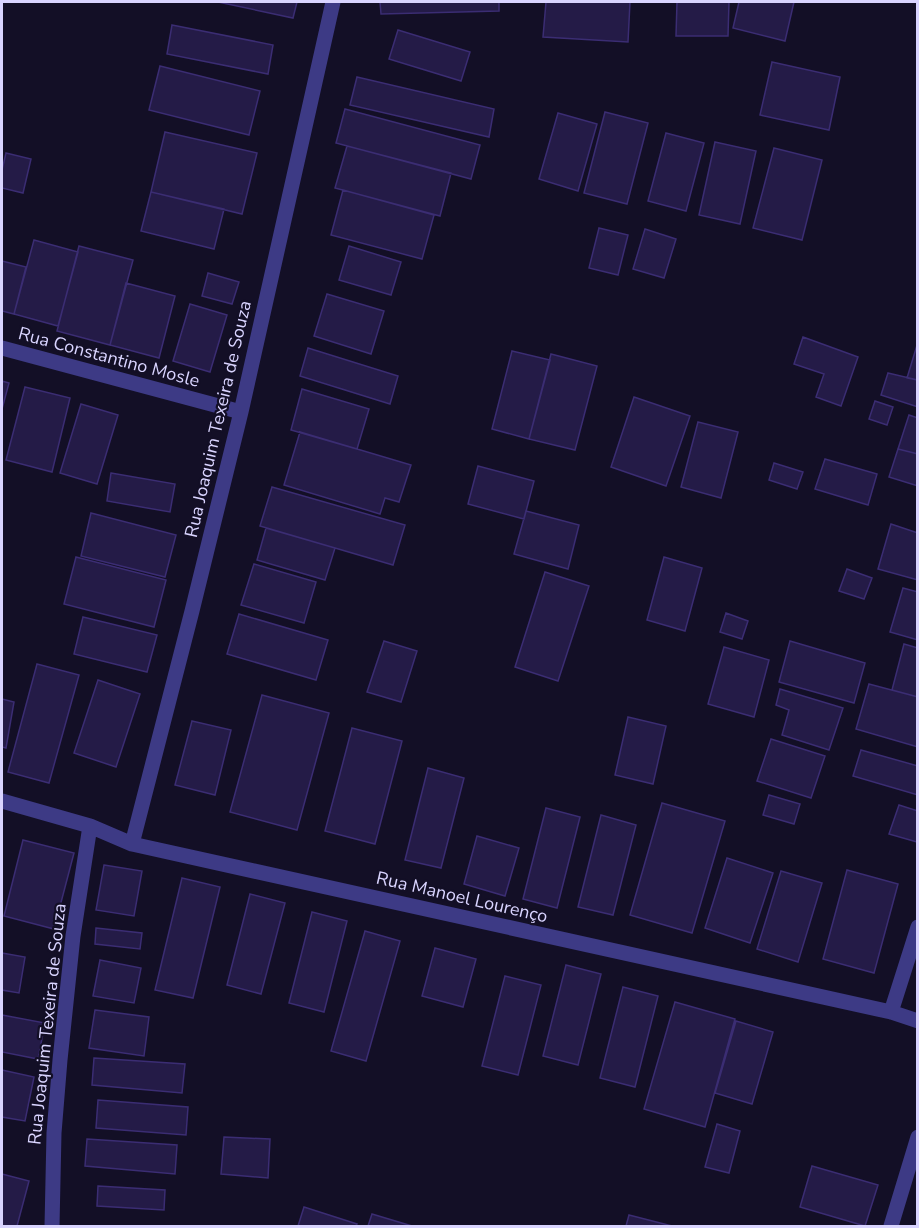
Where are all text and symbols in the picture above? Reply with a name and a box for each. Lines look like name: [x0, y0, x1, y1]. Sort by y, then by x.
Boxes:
street label: Rua Joaquim Texeira de Souza: [179, 298, 257, 540]
street label: Rua Constantino Mosle: [16, 321, 202, 393]
street label: Rua Manoel Lourenço: [374, 866, 550, 928]
street label: Rua Joaquim Texeira de Souza: [22, 902, 72, 1146]

